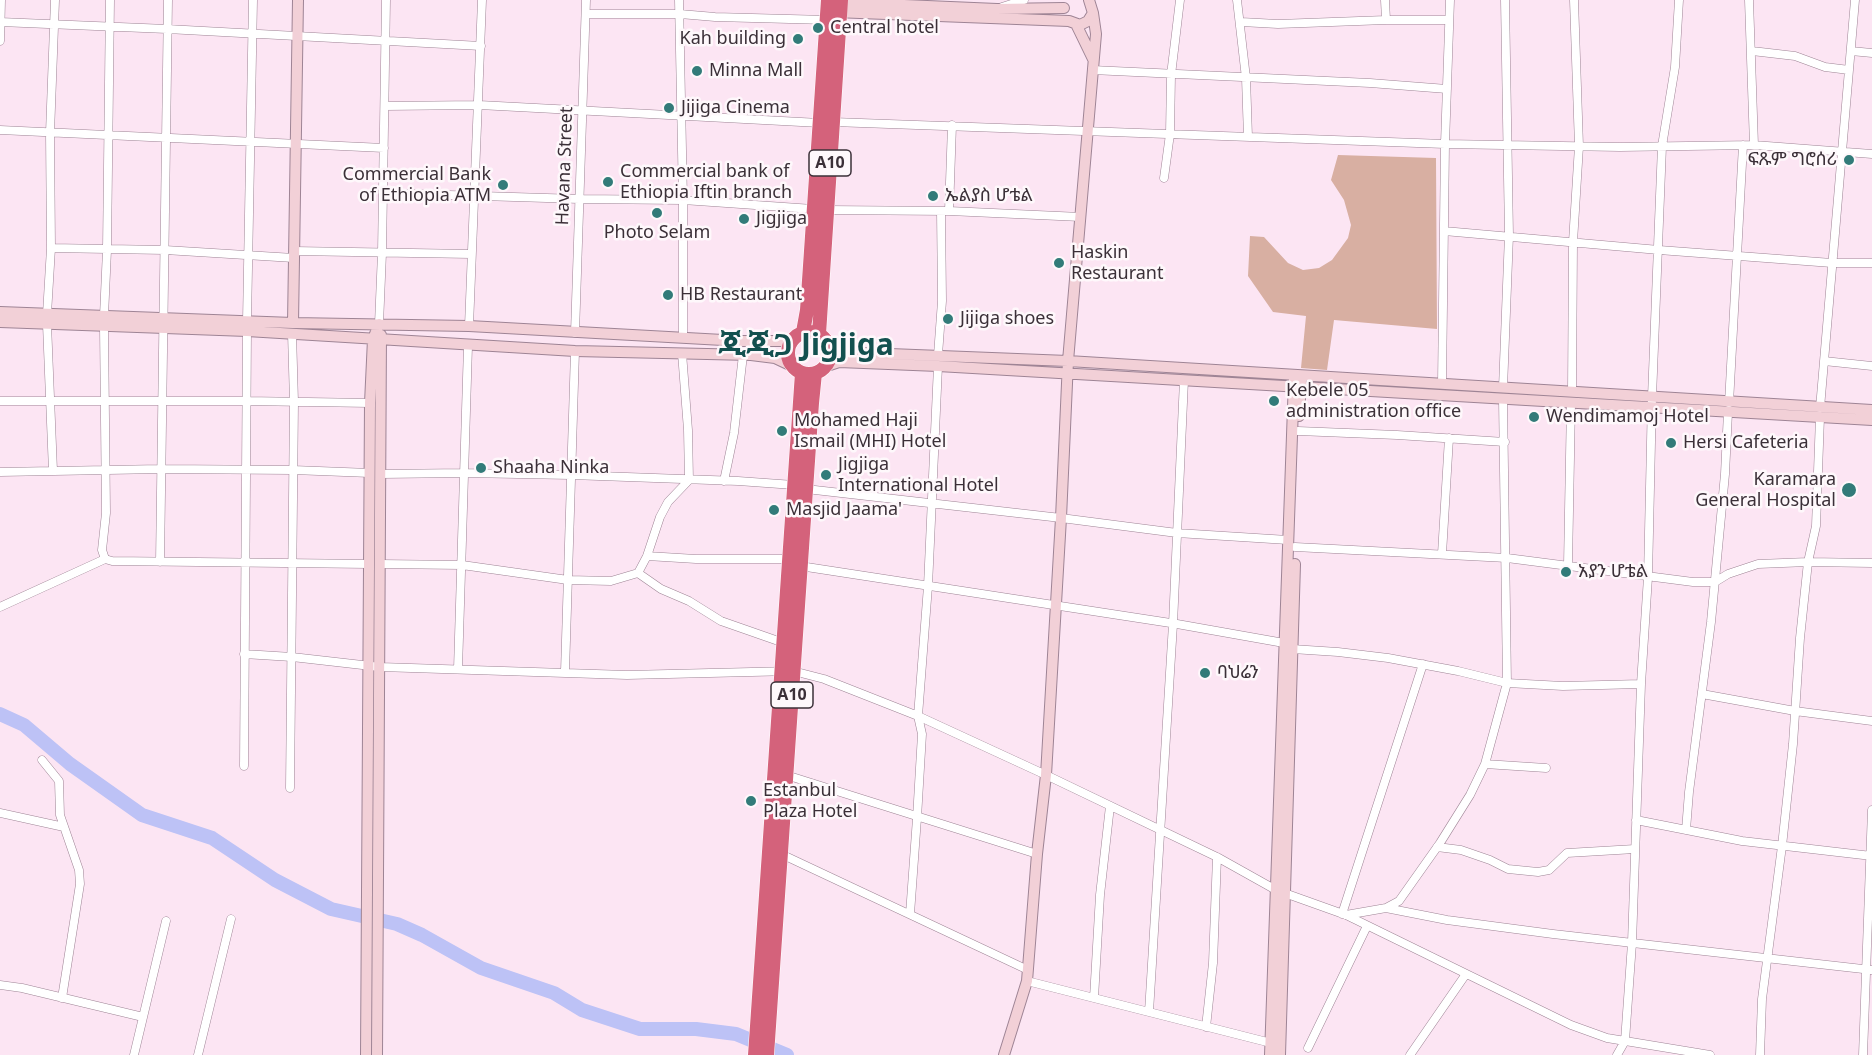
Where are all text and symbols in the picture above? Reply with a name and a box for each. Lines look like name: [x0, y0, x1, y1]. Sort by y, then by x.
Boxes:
place label: Central hotel: [830, 17, 939, 39]
marker: Central hotel: [811, 21, 825, 35]
place label: Kah building: [680, 28, 786, 50]
marker: Kah building: [791, 32, 805, 46]
place label: Minna Mall: [709, 60, 803, 82]
marker: Minna Mall: [690, 64, 704, 78]
place label: Jijiga Cinema: [681, 97, 790, 119]
marker: Jijiga Cinema: [662, 101, 676, 115]
street label: Havana Street: [552, 106, 578, 226]
place label: ፍጹም ግሮሰሪ: [1748, 149, 1837, 171]
road number: A10: [809, 150, 851, 176]
marker: ፍጹም ግሮሰሪ: [1842, 153, 1856, 167]
place label: Commercial bank of Ethiopia Iftin branch: [620, 161, 792, 204]
place label: Commercial Bank of Ethiopia ATM: [343, 164, 491, 207]
marker: Commercial bank of Ethiopia Iftin branch: [601, 175, 615, 189]
marker: Commercial Bank of Ethiopia ATM: [496, 178, 510, 192]
place label: ኤልያስ ሆቴል: [945, 185, 1033, 207]
marker: ኤልያስ ሆቴል: [926, 189, 940, 203]
marker: Photo Selam: [650, 206, 664, 220]
place label: Jigjiga: [756, 208, 807, 230]
marker: Jigjiga: [737, 212, 751, 226]
place label: Photo Selam: [604, 222, 710, 244]
place label: Haskin Restaurant: [1071, 242, 1163, 284]
marker: Haskin Restaurant: [1052, 256, 1066, 270]
place label: HB Restaurant: [680, 284, 802, 306]
marker: HB Restaurant: [661, 288, 675, 302]
place label: Jijiga shoes: [960, 308, 1054, 330]
marker: Jijiga shoes: [941, 312, 955, 326]
district label: ጂጂጋ Jigjiga: [718, 328, 894, 364]
place label: Kebele 05 administration office: [1286, 380, 1461, 422]
marker: Kebele 05 administration office: [1267, 394, 1281, 408]
place label: Wendimamoj Hotel: [1546, 406, 1709, 428]
place label: Mohamed Haji Ismail (MHI) Hotel: [794, 410, 946, 452]
marker: Wendimamoj Hotel: [1527, 410, 1541, 424]
marker: Mohamed Haji Ismail (MHI) Hotel: [775, 424, 789, 438]
place label: Hersi Cafeteria: [1683, 432, 1809, 454]
marker: Hersi Cafeteria: [1664, 436, 1678, 450]
place label: Jigjiga International Hotel: [838, 454, 999, 496]
place label: Shaaha Ninka: [493, 457, 609, 479]
marker: Shaaha Ninka: [474, 461, 488, 475]
marker: Jigjiga International Hotel: [819, 468, 833, 482]
place label: Karamara General Hospital: [1695, 469, 1836, 512]
marker: Karamara General Hospital: [1840, 481, 1858, 499]
place label: Masjid Jaama': [786, 499, 902, 521]
marker: Masjid Jaama': [767, 503, 781, 517]
place label: አያን ሆቴል: [1578, 561, 1648, 583]
marker: አያን ሆቴል: [1559, 565, 1573, 579]
place label: ባህሬን: [1217, 662, 1258, 684]
marker: ባህሬን: [1198, 666, 1212, 680]
road number: A10: [771, 682, 813, 708]
place label: Estanbul Plaza Hotel: [763, 780, 857, 822]
marker: Estanbul Plaza Hotel: [744, 794, 758, 808]

